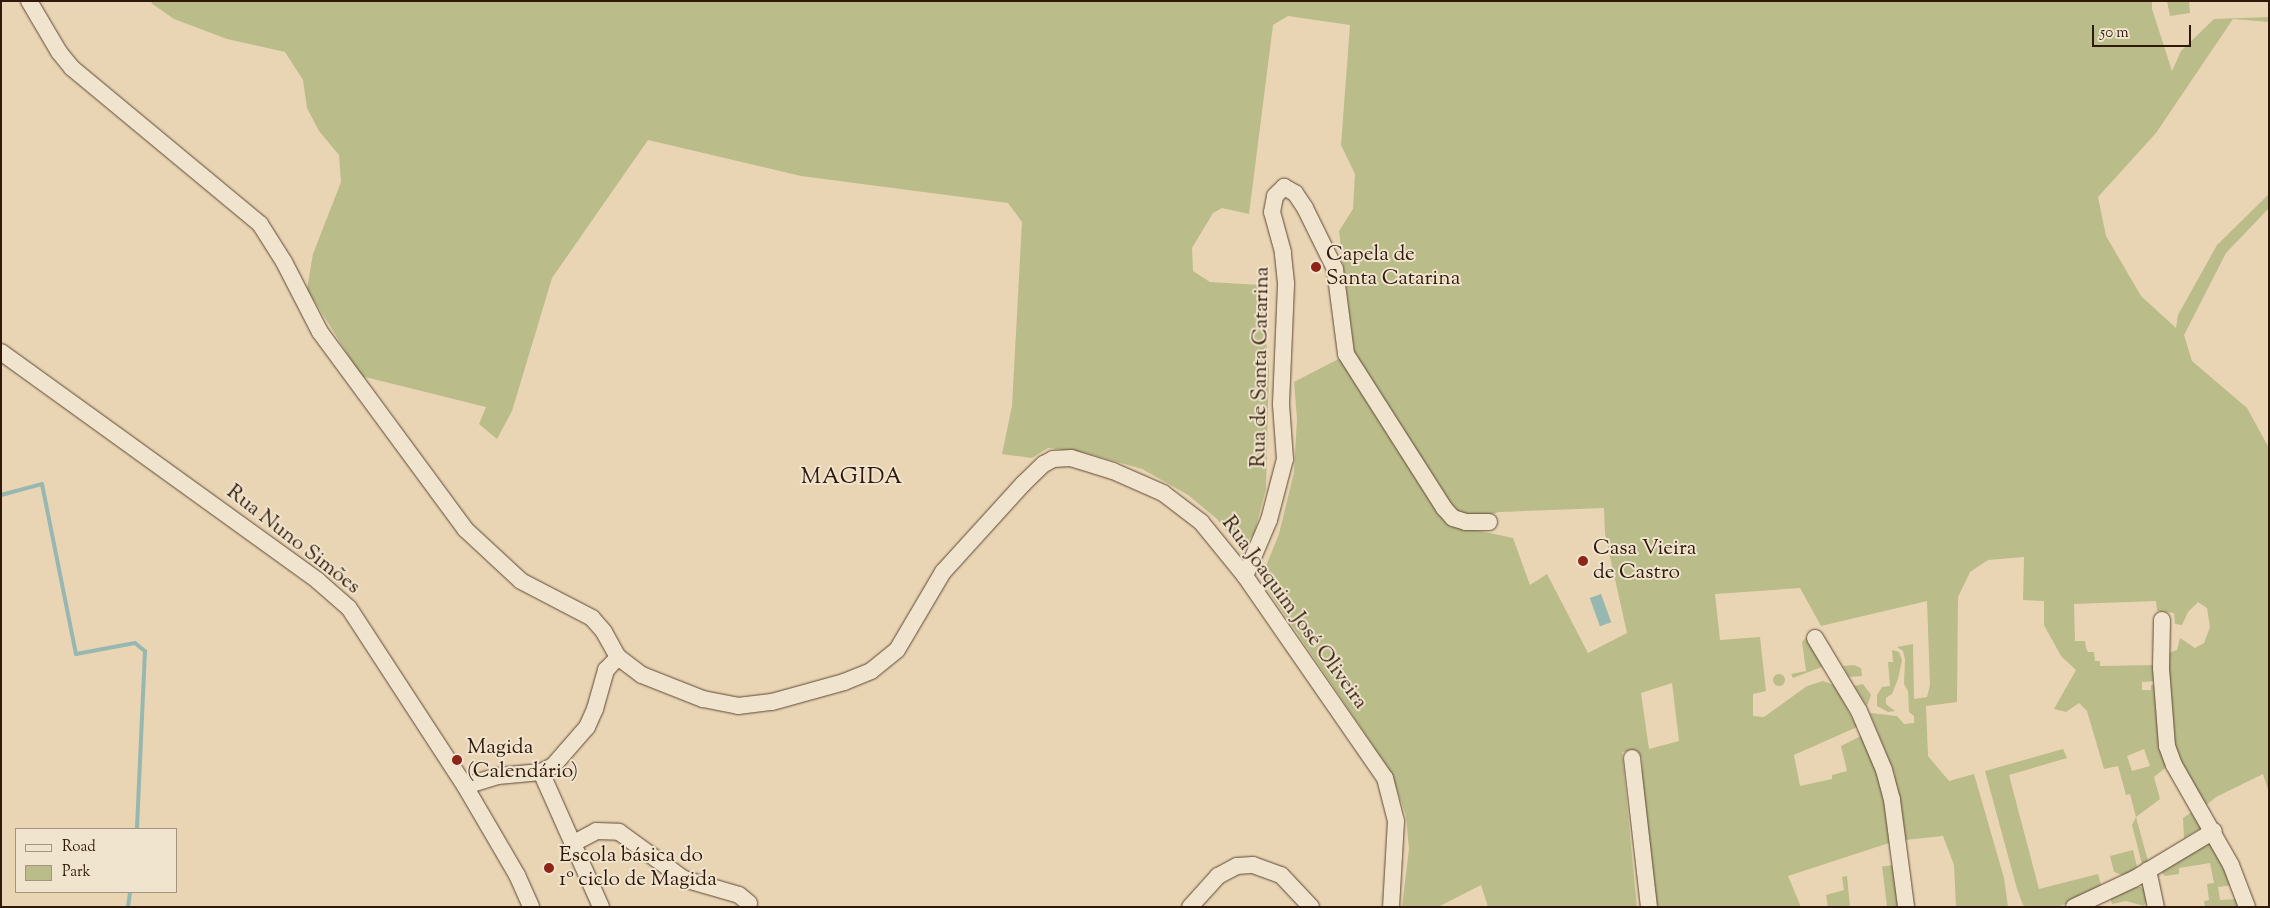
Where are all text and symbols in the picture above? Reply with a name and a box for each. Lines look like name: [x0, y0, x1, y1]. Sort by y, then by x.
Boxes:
scale bar: [2095, 15, 2194, 47]
text: 50 m: [2100, 23, 2129, 44]
place label: Capela de Santa Catarina: [1326, 242, 1460, 292]
marker: Capela de Santa Catarina: [1310, 261, 1322, 273]
street label: Rua de Santa Catarina: [1247, 266, 1275, 468]
district label: MAGIDA: [800, 466, 904, 492]
street label: Rua Nuno Simões: [221, 480, 365, 600]
street label: Rua Joaquim José Oliveira: [1216, 512, 1372, 714]
place label: Casa Vieira de Castro: [1593, 536, 1696, 586]
marker: Casa Vieira de Castro: [1577, 555, 1589, 567]
place label: Magida (Calendário): [467, 735, 578, 785]
marker: Magida (Calendário): [451, 754, 463, 766]
legend: [15, 828, 178, 893]
text: Road: [62, 837, 96, 858]
place label: Escola básica do 1º ciclo de Magida: [559, 843, 717, 893]
text: Park: [62, 862, 91, 883]
marker: Escola básica do 1º ciclo de Magida: [543, 862, 555, 874]

